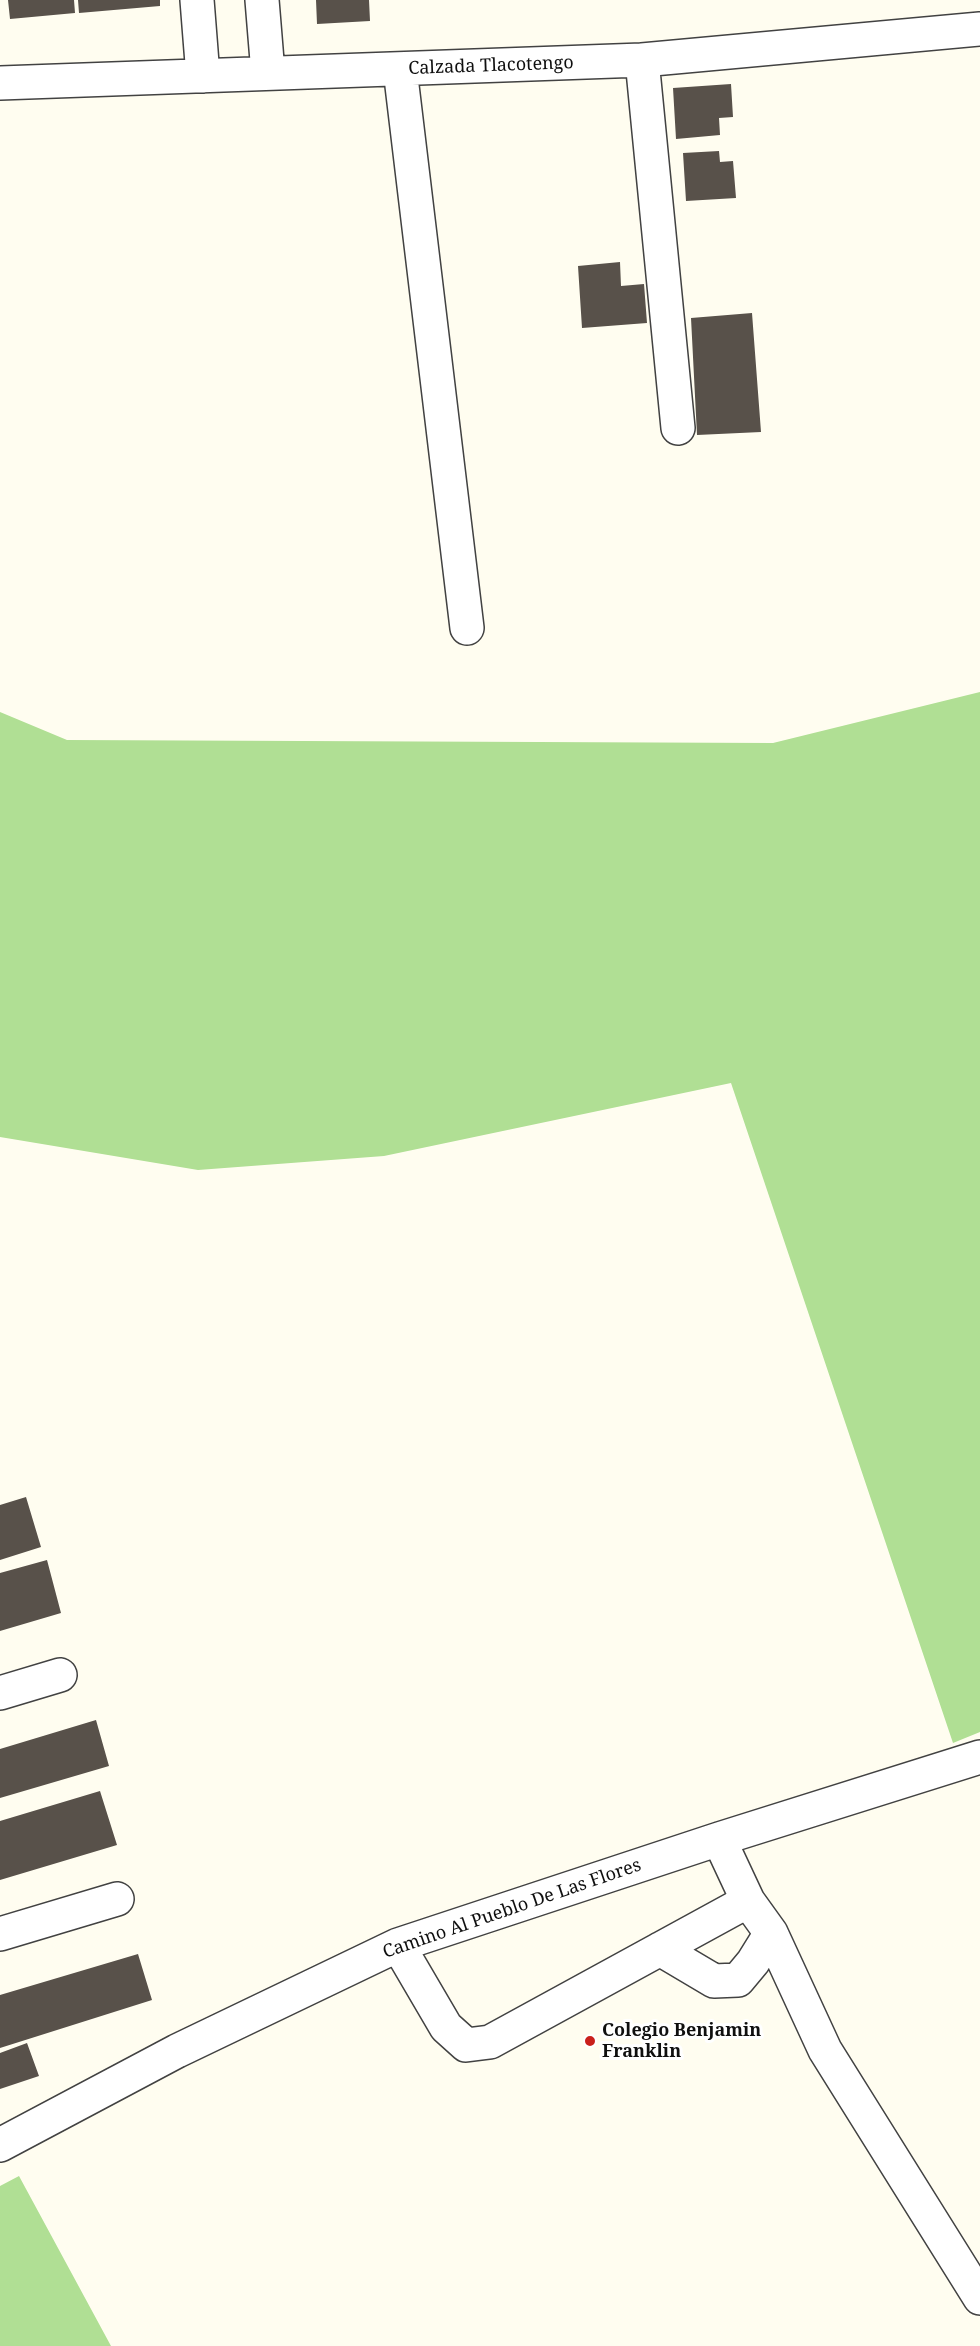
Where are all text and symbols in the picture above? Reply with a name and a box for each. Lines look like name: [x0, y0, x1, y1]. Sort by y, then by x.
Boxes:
street label: Calzada Tlacotengo: [408, 52, 574, 80]
street label: Camino Al Pueblo De Las Flores: [380, 1855, 644, 1963]
place label: Colegio Benjamin Franklin: [602, 2020, 761, 2062]
marker: Colegio Benjamin Franklin: [583, 2034, 597, 2048]

